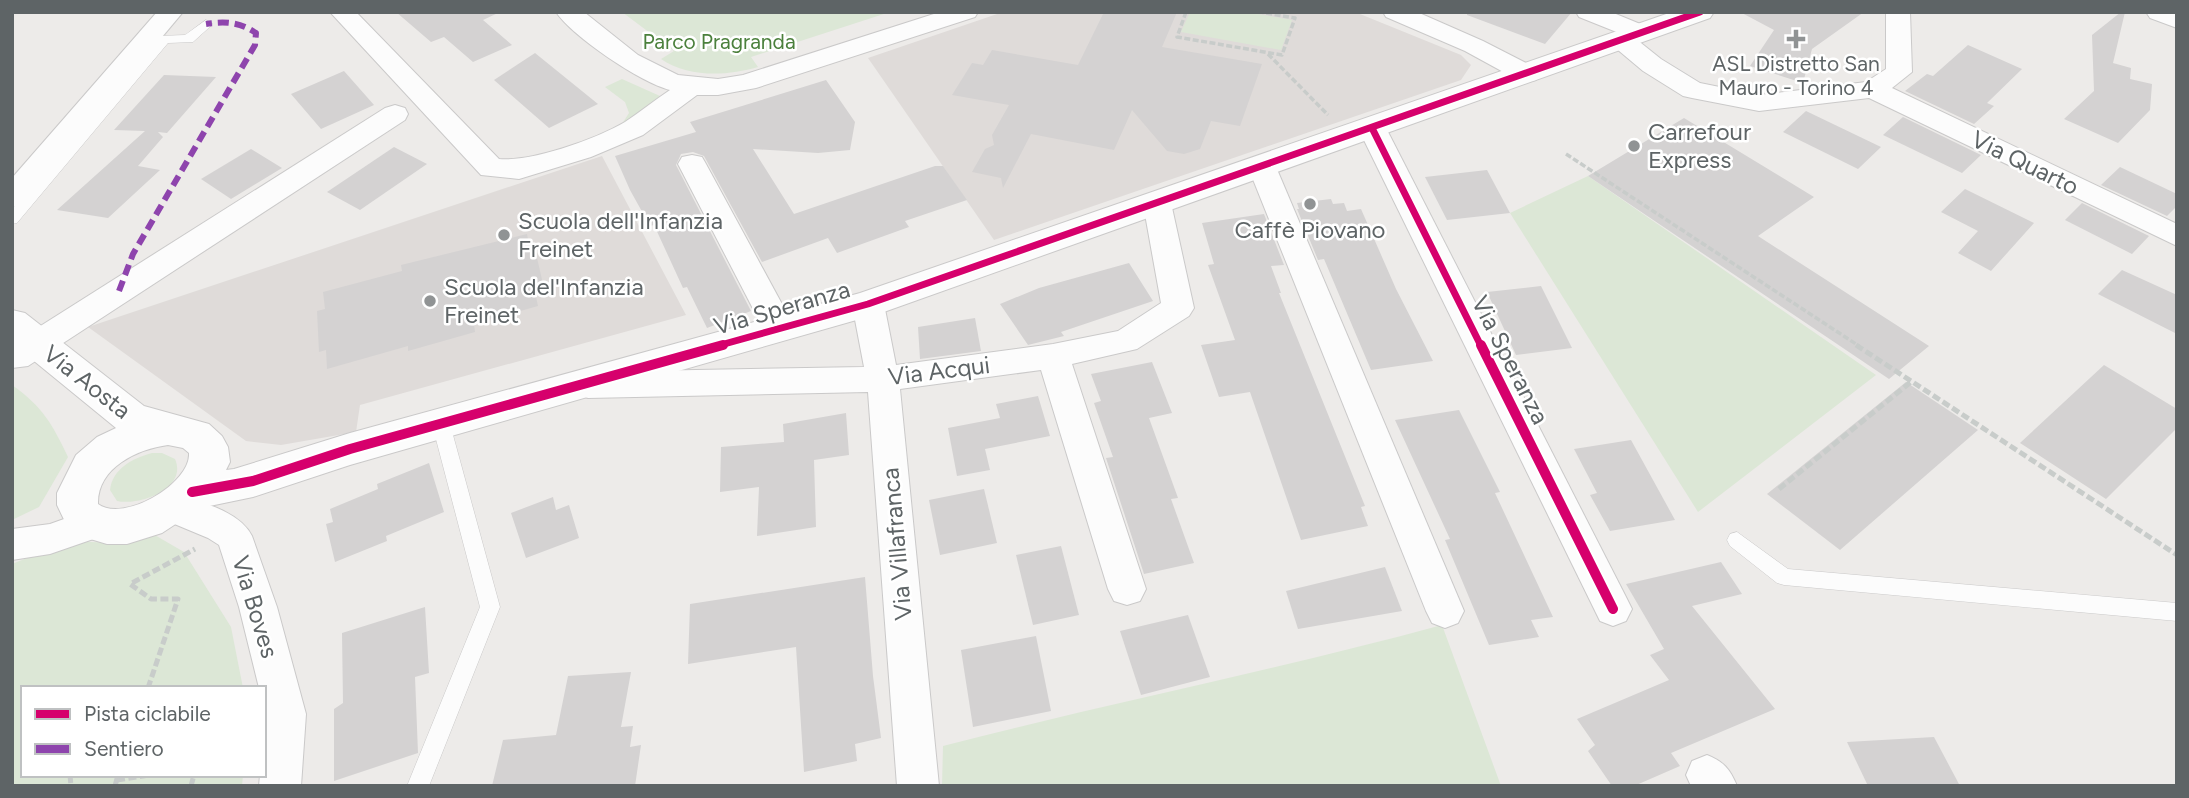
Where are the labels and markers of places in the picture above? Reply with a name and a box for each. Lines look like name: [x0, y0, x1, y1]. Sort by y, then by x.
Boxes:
marker: ASL Distretto San Mauro - Torino 4: [1786, 29, 1806, 49]
place label: ASL Distretto San Mauro - Torino 4: [1712, 51, 1880, 100]
place label: Carrefour Express: [1648, 117, 1751, 174]
marker: Carrefour Express: [1626, 138, 1642, 154]
marker: Caffè Piovano: [1302, 196, 1318, 212]
place label: Scuola dell'Infanzia Freinet: [518, 206, 723, 263]
place label: Caffè Piovano: [1234, 215, 1386, 244]
marker: Scuola dell'Infanzia Freinet: [496, 227, 512, 243]
place label: Scuola del'Infanzia Freinet: [444, 272, 644, 329]
marker: Scuola del'Infanzia Freinet: [422, 293, 438, 309]

